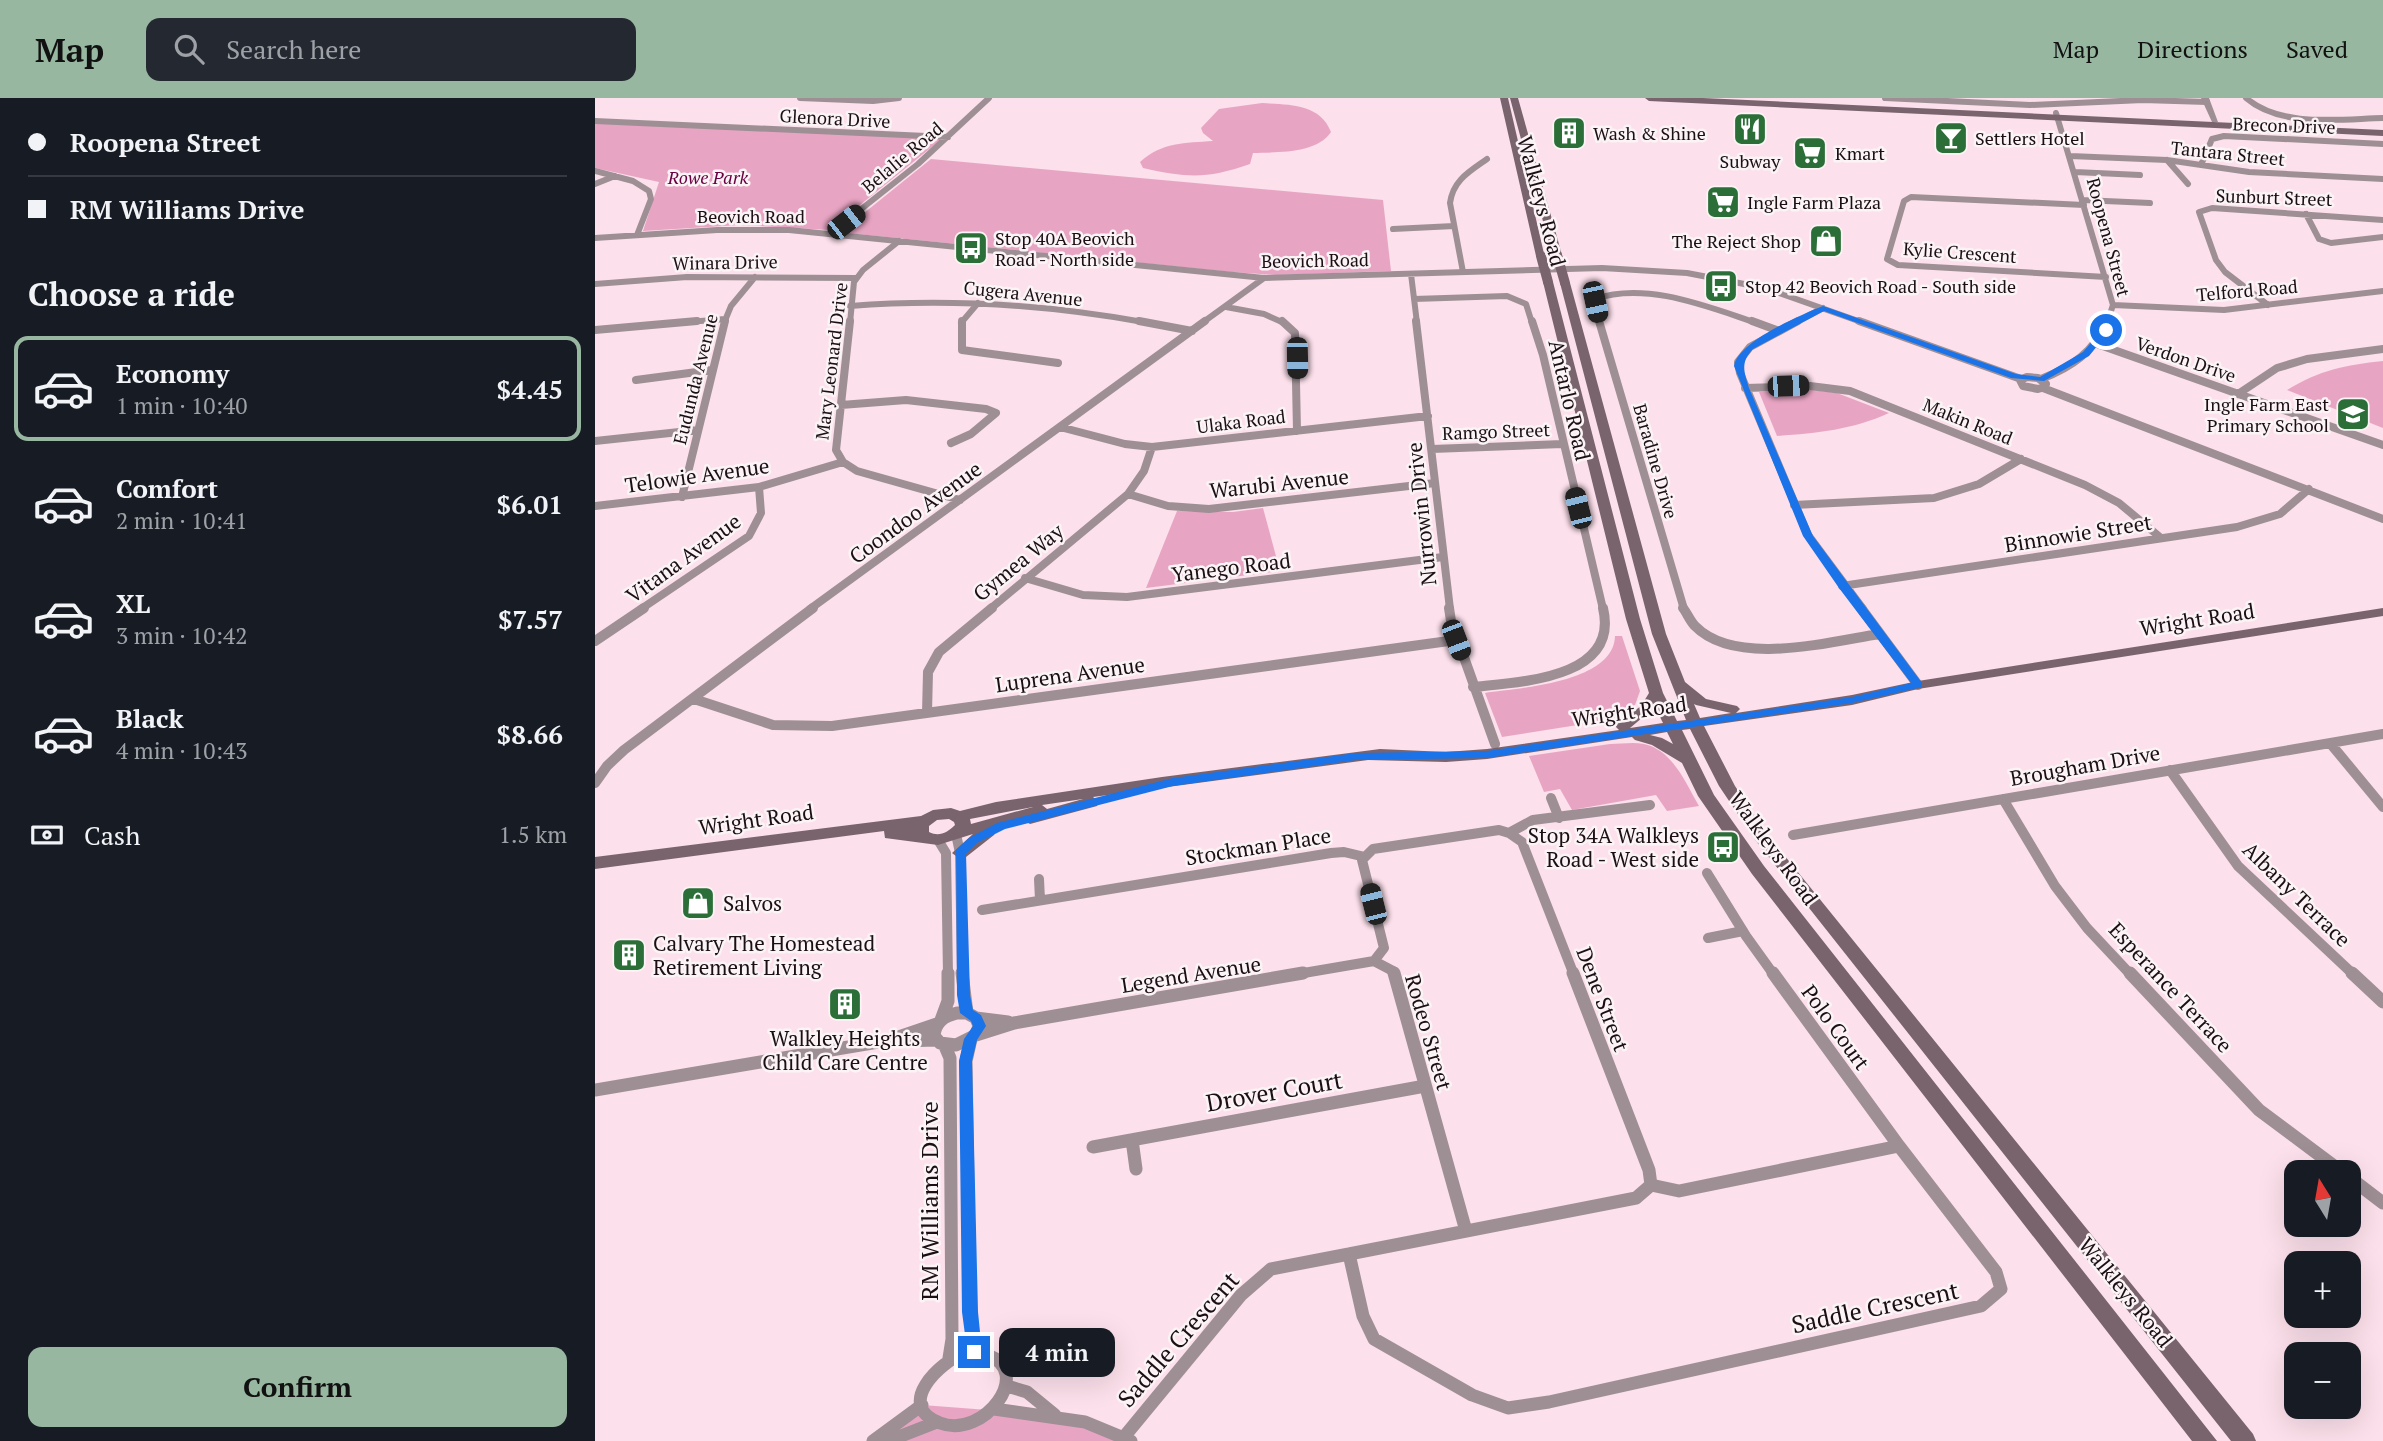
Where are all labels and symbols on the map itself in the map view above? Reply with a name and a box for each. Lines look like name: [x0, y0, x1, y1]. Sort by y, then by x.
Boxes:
street label: Glenora Drive: [779, 103, 891, 133]
restaurant icon: Subway: [1731, 110, 1769, 148]
street label: Brecon Drive: [2232, 111, 2336, 139]
building icon: Wash & Shine: [1550, 114, 1588, 152]
street label: Belalie Road: [856, 116, 948, 198]
bar icon: Settlers Hotel: [1932, 119, 1970, 157]
place label: Wash & Shine: [1593, 121, 1706, 145]
place label: Settlers Hotel: [1975, 126, 2085, 150]
street label: Walkleys Road: [1511, 133, 1573, 270]
supermarket icon: Kmart: [1791, 134, 1829, 172]
street label: Tantara Street: [2170, 135, 2287, 171]
place label: Kmart: [1835, 141, 1885, 165]
place label: Subway: [1720, 149, 1781, 173]
park label: Rowe Park: [667, 165, 749, 189]
street label: Roopena Street: [2082, 175, 2137, 300]
supermarket icon: Ingle Farm Plaza: [1704, 183, 1742, 221]
street label: Sunburt Street: [2215, 183, 2333, 211]
place label: Ingle Farm Plaza: [1747, 190, 1881, 214]
car: [823, 201, 870, 243]
street label: Beovich Road: [697, 204, 805, 228]
shop icon: The Reject Shop: [1807, 222, 1845, 260]
place label: Stop 40A Beovich Road - North side: [995, 226, 1135, 271]
bus stop icon: Stop 40A Beovich Road - North side: [952, 229, 990, 267]
place label: The Reject Shop: [1672, 229, 1801, 253]
street label: Kylie Crescent: [1902, 236, 2018, 268]
street label: Beovich Road: [1261, 247, 1369, 273]
street label: Winara Drive: [672, 249, 778, 275]
bus stop icon: Stop 42 Beovich Road - South side: [1702, 267, 1740, 305]
place label: Stop 42 Beovich Road - South side: [1745, 274, 2016, 298]
street label: Telford Road: [2195, 274, 2299, 306]
street label: Cugera Avenue: [962, 275, 1084, 311]
car: [1581, 279, 1610, 325]
street label: Mary Leonard Drive: [809, 281, 853, 441]
street label: Eudunda Avenue: [667, 311, 723, 447]
route start: [2090, 314, 2122, 346]
street label: Verdon Drive: [2133, 331, 2239, 387]
car: [1287, 337, 1308, 379]
street label: Antarlo Road: [1543, 337, 1598, 463]
car: [1767, 375, 1810, 397]
street label: Makin Road: [1920, 392, 2016, 450]
place label: Ingle Farm East Primary School: [2204, 392, 2329, 437]
school or university icon: Ingle Farm East Primary School: [2334, 395, 2372, 433]
street label: Baradine Drive: [1628, 401, 1684, 521]
street label: Ulaka Road: [1195, 404, 1287, 438]
street label: Ramgo Street: [1442, 417, 1551, 445]
street label: Nurrowin Drive: [1400, 441, 1442, 587]
street label: Telowie Avenue: [623, 451, 771, 499]
street label: Coondoo Avenue: [843, 455, 987, 569]
street label: Warubi Avenue: [1208, 462, 1350, 504]
car: [1563, 485, 1594, 531]
street label: Vitana Avenue: [620, 507, 746, 609]
street label: Binnowie Street: [2002, 507, 2154, 558]
street label: Gymea Way: [967, 517, 1069, 607]
street label: Yanego Road: [1170, 546, 1293, 588]
street label: Wright Road: [2138, 596, 2257, 642]
car: [1439, 617, 1474, 663]
street label: Luprena Avenue: [993, 650, 1147, 698]
street label: Wright Road: [1570, 689, 1689, 733]
street label: Brougham Drive: [2008, 738, 2162, 792]
street label: Walkleys Road: [1723, 785, 1825, 911]
street label: Wright Road: [697, 797, 816, 841]
street label: Stockman Place: [1183, 821, 1333, 871]
place label: Stop 34A Walkleys Road - West side: [1528, 821, 1699, 873]
bus stop icon: Stop 34A Walkleys Road - West side: [1704, 828, 1742, 866]
street label: Albany Terrace: [2237, 835, 2357, 953]
car: [1358, 881, 1389, 927]
shop icon: Salvos: [679, 884, 717, 922]
place label: Salvos: [723, 889, 782, 917]
street label: Esperance Terrace: [2103, 916, 2239, 1058]
place label: Calvary The Homestead Retirement Living: [653, 929, 875, 981]
building icon: Calvary The Homestead Retirement Living: [610, 936, 648, 974]
street label: Dene Street: [1570, 943, 1636, 1055]
street label: Legend Avenue: [1119, 949, 1263, 999]
street label: Rodeo Street: [1399, 971, 1459, 1094]
street label: Polo Court: [1796, 979, 1877, 1075]
building icon: Walkley Heights Child Care Centre: [826, 985, 864, 1023]
place label: Walkley Heights Child Care Centre: [762, 1024, 928, 1076]
street label: Drover Court: [1203, 1063, 1345, 1119]
street label: RM Williams Drive: [913, 1101, 945, 1301]
north arrow: [2284, 1160, 2361, 1237]
street label: Walkleys Road: [2073, 1231, 2179, 1353]
street label: Saddle Crescent: [1110, 1264, 1246, 1414]
street label: Saddle Crescent: [1789, 1274, 1961, 1340]
callout: 4 min: [999, 1328, 1114, 1376]
route end: [958, 1336, 990, 1368]

